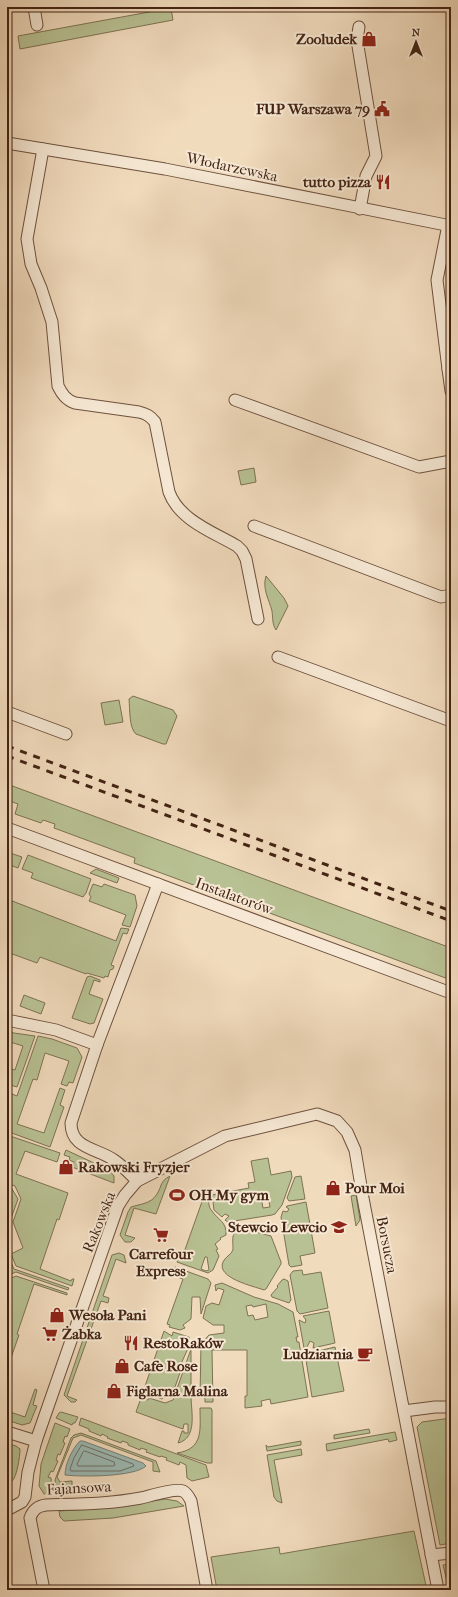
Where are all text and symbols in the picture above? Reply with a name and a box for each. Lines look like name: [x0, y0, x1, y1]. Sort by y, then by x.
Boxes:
north arrow: [396, 22, 436, 62]
text: N: [412, 26, 421, 39]
place label: Zooludek: [296, 30, 358, 48]
shop icon: Zooludek: [360, 30, 378, 48]
place label: FUP Warszawa 79: [255, 100, 370, 118]
public building icon: FUP Warszawa 79: [373, 100, 391, 118]
street label: Włodarzewska: [184, 148, 280, 186]
place label: tutto pizza: [302, 173, 372, 191]
restaurant icon: tutto pizza: [374, 173, 392, 191]
street label: Instalatorów: [193, 874, 276, 919]
shop icon: Rakowski Fryzjer: [57, 1158, 75, 1176]
place label: Rakowski Fryzjer: [78, 1158, 190, 1176]
shop icon: Pour Moi: [324, 1179, 342, 1197]
place label: Pour Moi: [345, 1179, 405, 1197]
sports icon: OH My gym: [168, 1186, 186, 1204]
place label: OH My gym: [189, 1186, 269, 1204]
street label: Rakowska: [79, 1188, 120, 1255]
street label: Borsucza: [373, 1215, 402, 1276]
place label: Stewcio Lewcio: [228, 1218, 327, 1236]
school or university icon: Stewcio Lewcio: [330, 1218, 348, 1236]
supermarket icon: Carrefour Express: [152, 1226, 170, 1244]
place label: Carrefour Express: [129, 1245, 194, 1280]
shop icon: Wesoła Pani: [48, 1306, 66, 1324]
place label: Wesoła Pani: [68, 1306, 147, 1324]
supermarket icon: Żabka: [41, 1325, 59, 1343]
place label: Żabka: [62, 1325, 103, 1343]
restaurant icon: RestoRaków: [122, 1334, 140, 1352]
place label: RestoRaków: [143, 1334, 224, 1352]
place label: Ludziarnia: [283, 1345, 354, 1363]
cafe icon: Ludziarnia: [356, 1345, 374, 1363]
shop icon: Cafe Rose: [113, 1357, 131, 1375]
place label: Cafe Rose: [134, 1357, 198, 1375]
shop icon: Figlarna Malina: [105, 1382, 123, 1400]
place label: Figlarna Malina: [125, 1382, 229, 1400]
street label: Fajansowa: [46, 1477, 113, 1499]

